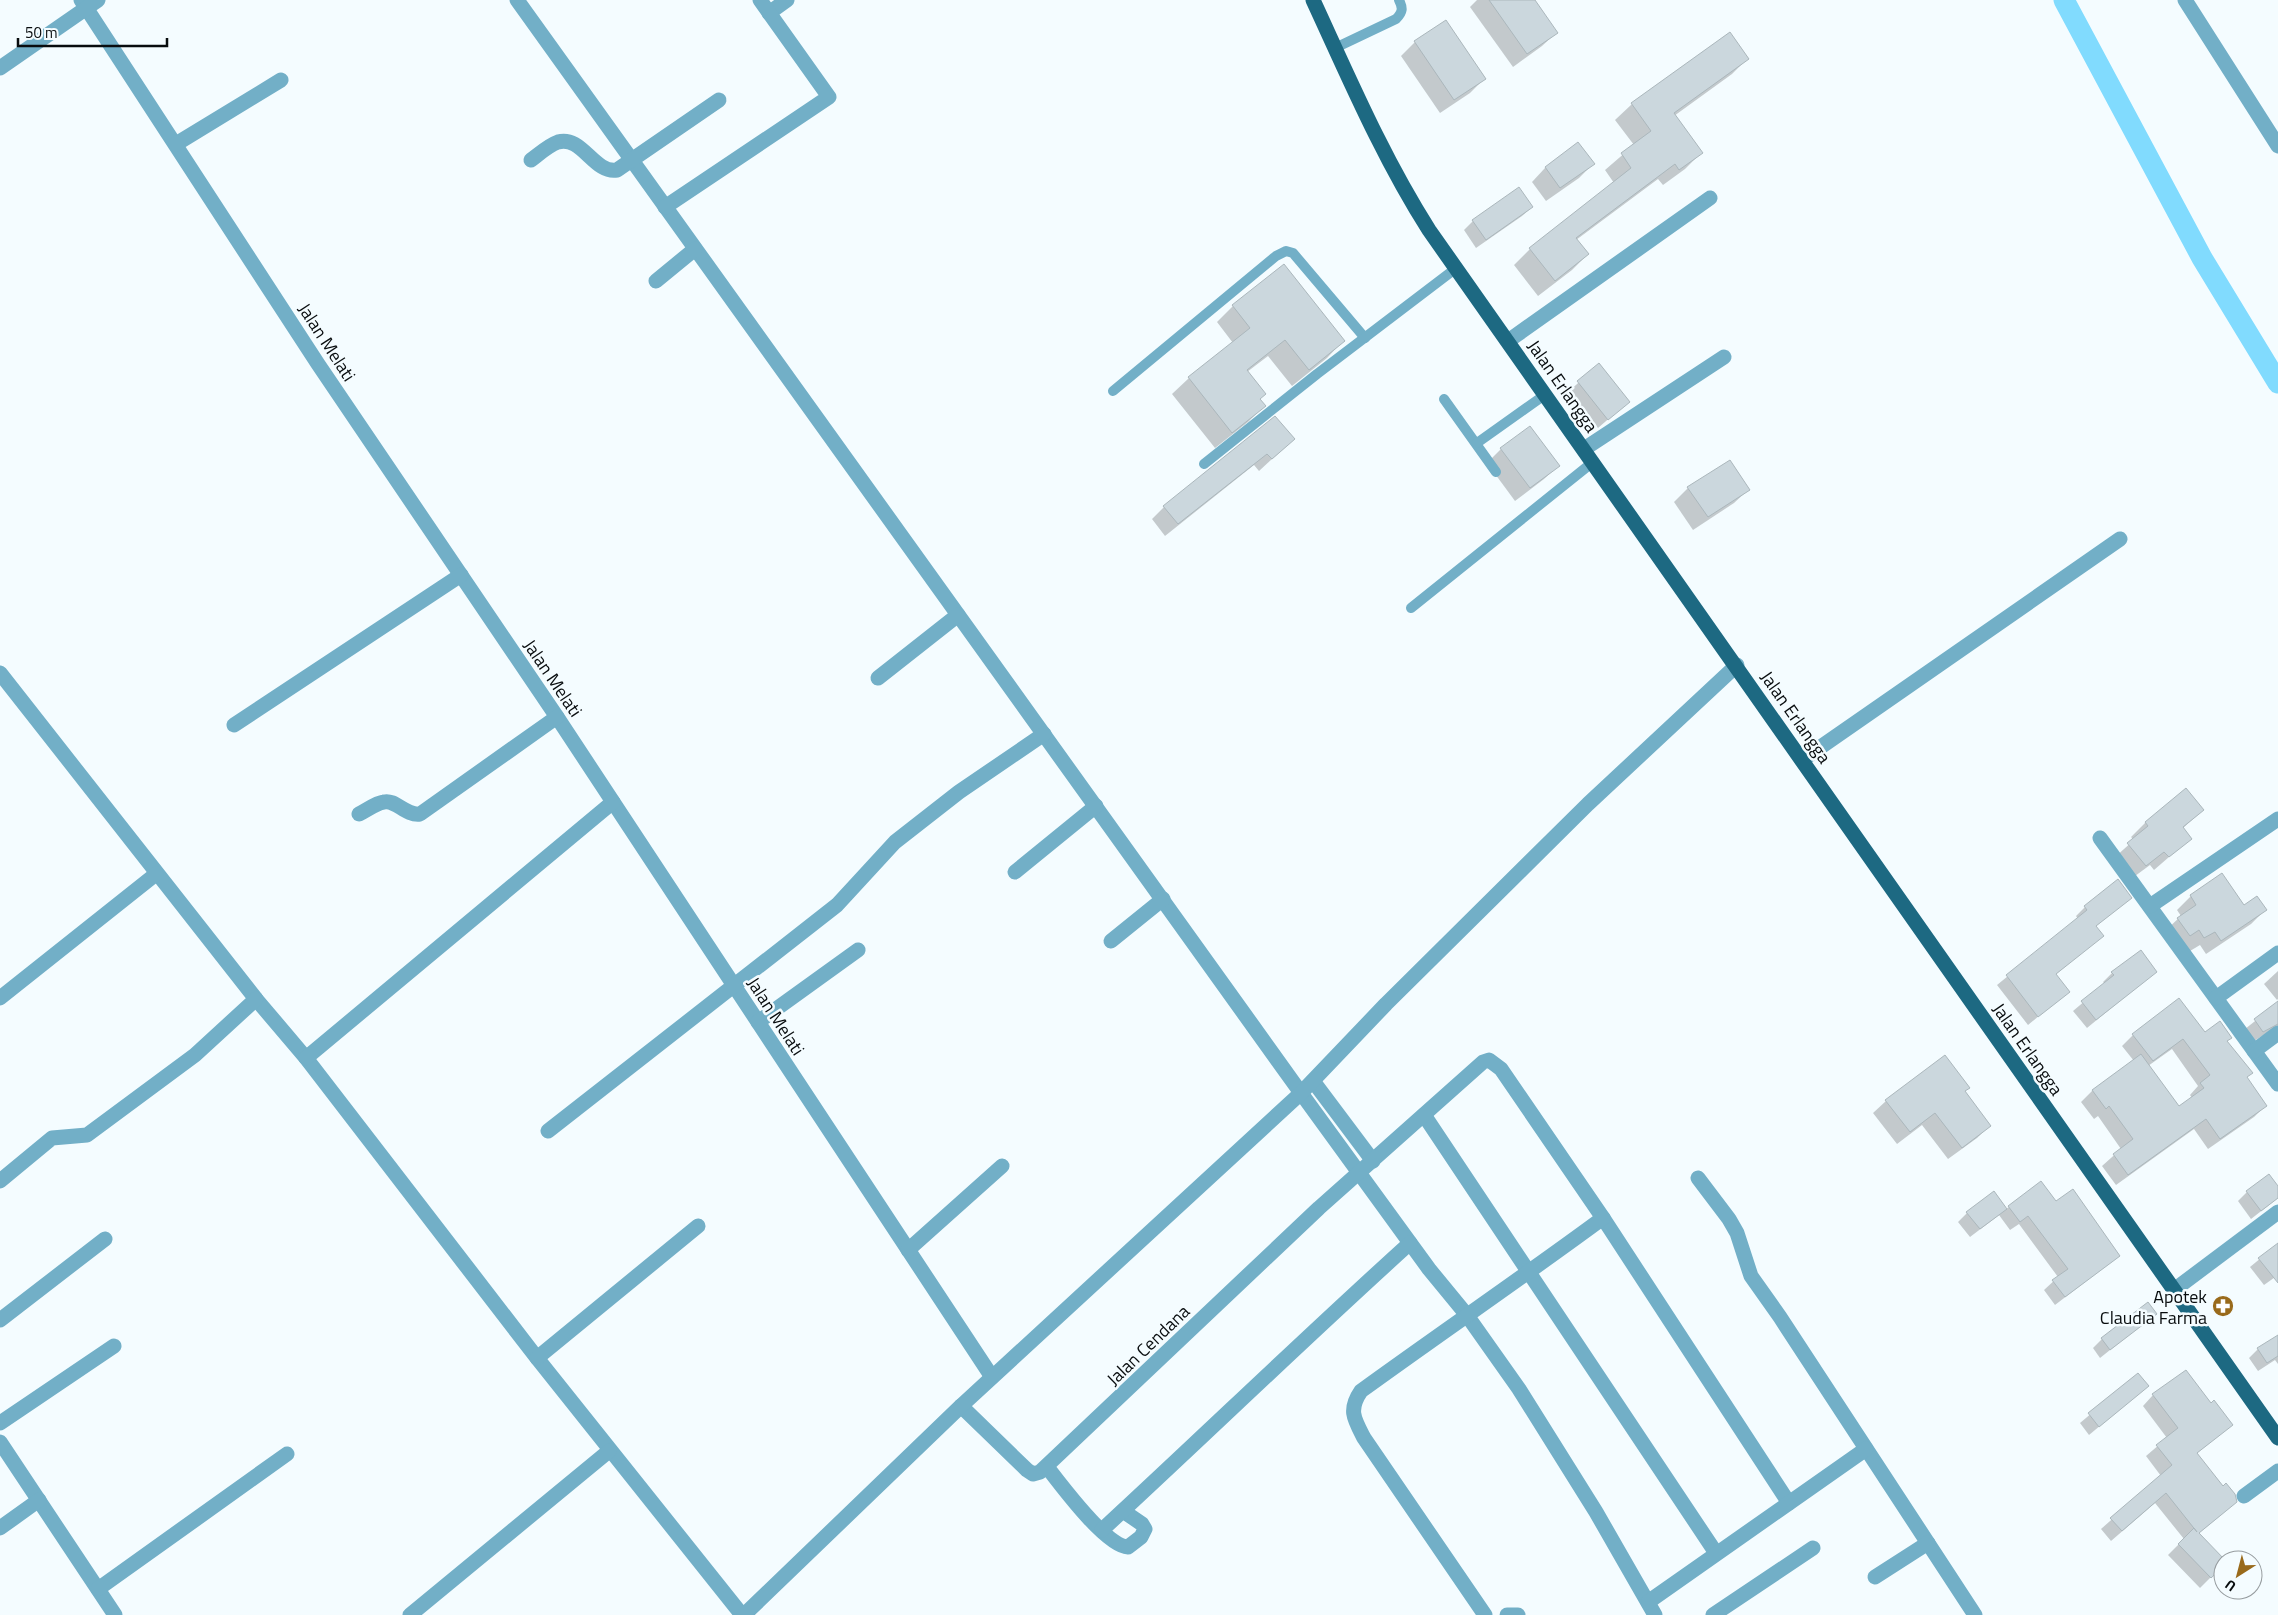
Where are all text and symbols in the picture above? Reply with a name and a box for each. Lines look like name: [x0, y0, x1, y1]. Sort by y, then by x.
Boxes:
scale bar: [18, 15, 166, 47]
text: 50 m: [25, 21, 58, 44]
street label: Jalan Melati: [292, 298, 362, 386]
street label: Jalan Erlangga: [1521, 334, 1605, 438]
street label: Jalan Melati: [517, 634, 589, 722]
street label: Jalan Erlangga: [1754, 665, 1838, 769]
street label: Jalan Melati: [741, 972, 811, 1060]
street label: Jalan Erlangga: [1986, 997, 2070, 1101]
place label: Apotek Claudia Farma: [2100, 1283, 2207, 1331]
pharmacy icon: Apotek Claudia Farma: [2211, 1294, 2235, 1318]
street label: Jalan Cendana: [1100, 1298, 1196, 1392]
north arrow: [2213, 1550, 2263, 1600]
text: U: [2220, 1575, 2240, 1597]

